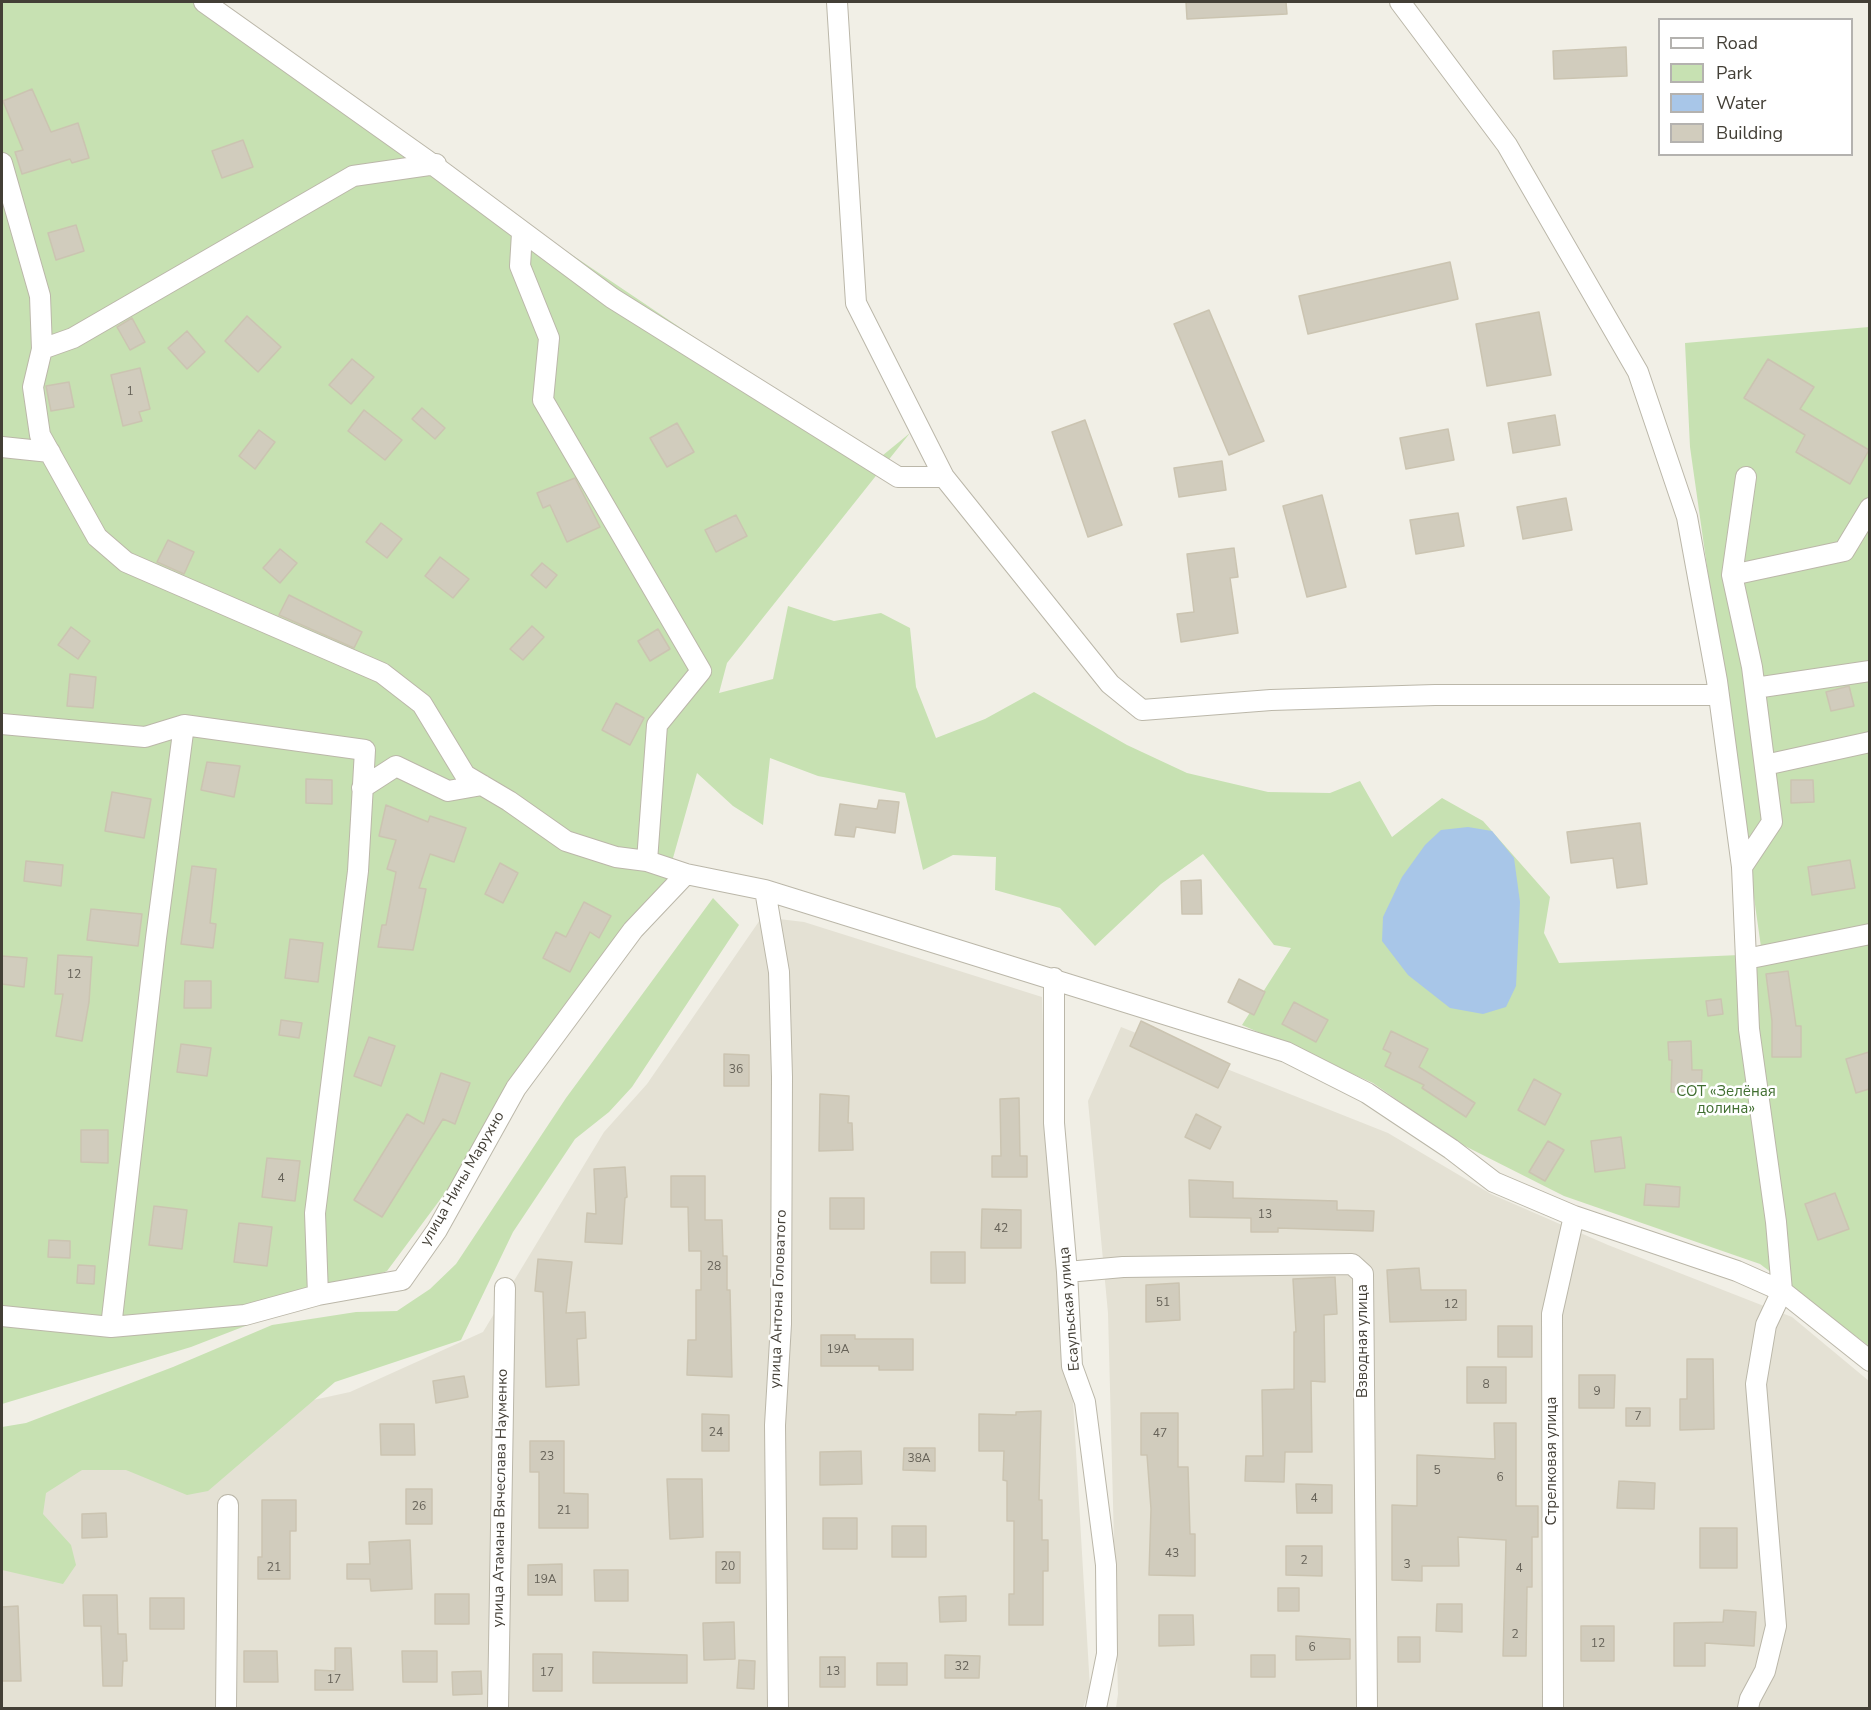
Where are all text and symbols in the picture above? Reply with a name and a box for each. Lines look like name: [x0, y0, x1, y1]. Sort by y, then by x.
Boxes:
legend: [1658, 18, 1853, 156]
text: Road: [1716, 31, 1758, 55]
text: Park: [1716, 61, 1752, 85]
text: Water: [1716, 91, 1767, 115]
text: Building: [1716, 121, 1783, 145]
house number: 1: [126, 385, 134, 399]
house number: 12: [67, 968, 81, 982]
house number: 36: [729, 1063, 743, 1077]
park label: СОТ «Зелёная долина»: [1676, 1083, 1776, 1118]
street label: улица Нины Марухно: [417, 1109, 509, 1249]
house number: 4: [277, 1172, 285, 1186]
house number: 13: [1258, 1208, 1272, 1222]
street label: улица Антона Головатого: [767, 1209, 791, 1389]
house number: 42: [994, 1222, 1008, 1236]
street label: Есаульская улица: [1056, 1246, 1084, 1372]
house number: 28: [707, 1260, 721, 1274]
street label: Взводная улица: [1354, 1284, 1372, 1398]
house number: 51: [1156, 1296, 1170, 1310]
house number: 12: [1444, 1298, 1458, 1312]
house number: 19А: [826, 1343, 850, 1357]
street label: улица Атамана Вячеслава Науменко: [490, 1368, 512, 1628]
house number: 8: [1482, 1378, 1490, 1392]
house number: 9: [1593, 1385, 1601, 1399]
street label: Стрелковая улица: [1543, 1397, 1561, 1525]
house number: 7: [1634, 1410, 1642, 1424]
house number: 24: [709, 1426, 723, 1440]
house number: 47: [1153, 1427, 1167, 1441]
house number: 23: [540, 1450, 554, 1464]
house number: 38А: [907, 1452, 931, 1466]
house number: 5: [1433, 1464, 1441, 1478]
house number: 6: [1496, 1471, 1504, 1485]
house number: 4: [1310, 1492, 1318, 1506]
house number: 26: [412, 1500, 426, 1514]
house number: 21: [557, 1504, 571, 1518]
house number: 43: [1165, 1547, 1179, 1561]
house number: 2: [1300, 1554, 1308, 1568]
house number: 3: [1403, 1558, 1411, 1572]
house number: 20: [721, 1560, 735, 1574]
house number: 21: [267, 1561, 281, 1575]
house number: 4: [1515, 1562, 1523, 1576]
house number: 19А: [533, 1573, 557, 1587]
house number: 2: [1511, 1628, 1519, 1642]
house number: 12: [1591, 1637, 1605, 1651]
house number: 6: [1308, 1641, 1316, 1655]
house number: 32: [955, 1660, 969, 1674]
house number: 13: [826, 1665, 840, 1679]
house number: 17: [540, 1666, 554, 1680]
house number: 17: [327, 1673, 341, 1687]

